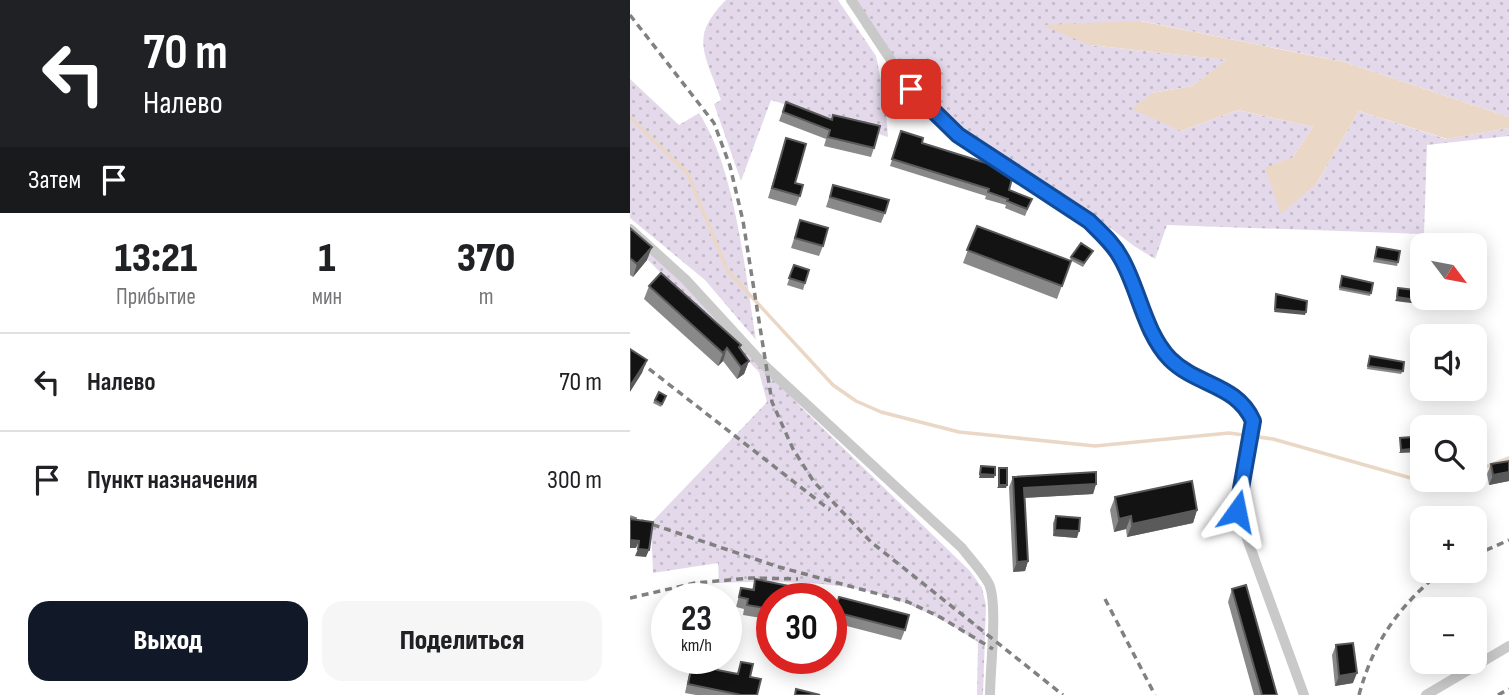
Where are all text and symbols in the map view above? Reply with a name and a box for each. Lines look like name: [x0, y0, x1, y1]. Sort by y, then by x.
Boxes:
text: 70 m: [143, 24, 228, 83]
icon: left: [28, 28, 119, 119]
pin: [881, 59, 941, 119]
icon: arrive: [892, 70, 930, 108]
text: Налево: [143, 84, 223, 123]
icon: arrive: [95, 161, 133, 199]
text: Затем: [28, 165, 81, 196]
text: 13:21: [115, 233, 197, 284]
text: 1: [318, 233, 336, 284]
text: 370: [457, 233, 515, 284]
north arrow: [1410, 233, 1488, 310]
map controls: [1410, 233, 1487, 674]
text: Прибытие: [116, 283, 196, 311]
text: мин: [312, 283, 342, 311]
text: m: [479, 283, 493, 311]
button: sound: [1410, 324, 1487, 401]
icon: left: [28, 363, 66, 401]
text: Налево: [87, 367, 156, 398]
text: 70 m: [559, 367, 602, 398]
button: search: [1410, 415, 1487, 492]
icon: arrive: [28, 461, 66, 499]
text: Пункт назначения: [87, 465, 258, 496]
text: 300 m: [547, 465, 602, 496]
position arrow: [1200, 474, 1274, 548]
button: +: [1410, 506, 1487, 583]
speed limit sign: 30: [756, 583, 847, 674]
button: −: [1410, 597, 1487, 674]
text: 23: [681, 598, 712, 641]
button: Выход: [28, 601, 308, 681]
button: Поделиться: [322, 601, 602, 681]
text: km/h: [681, 635, 712, 656]

